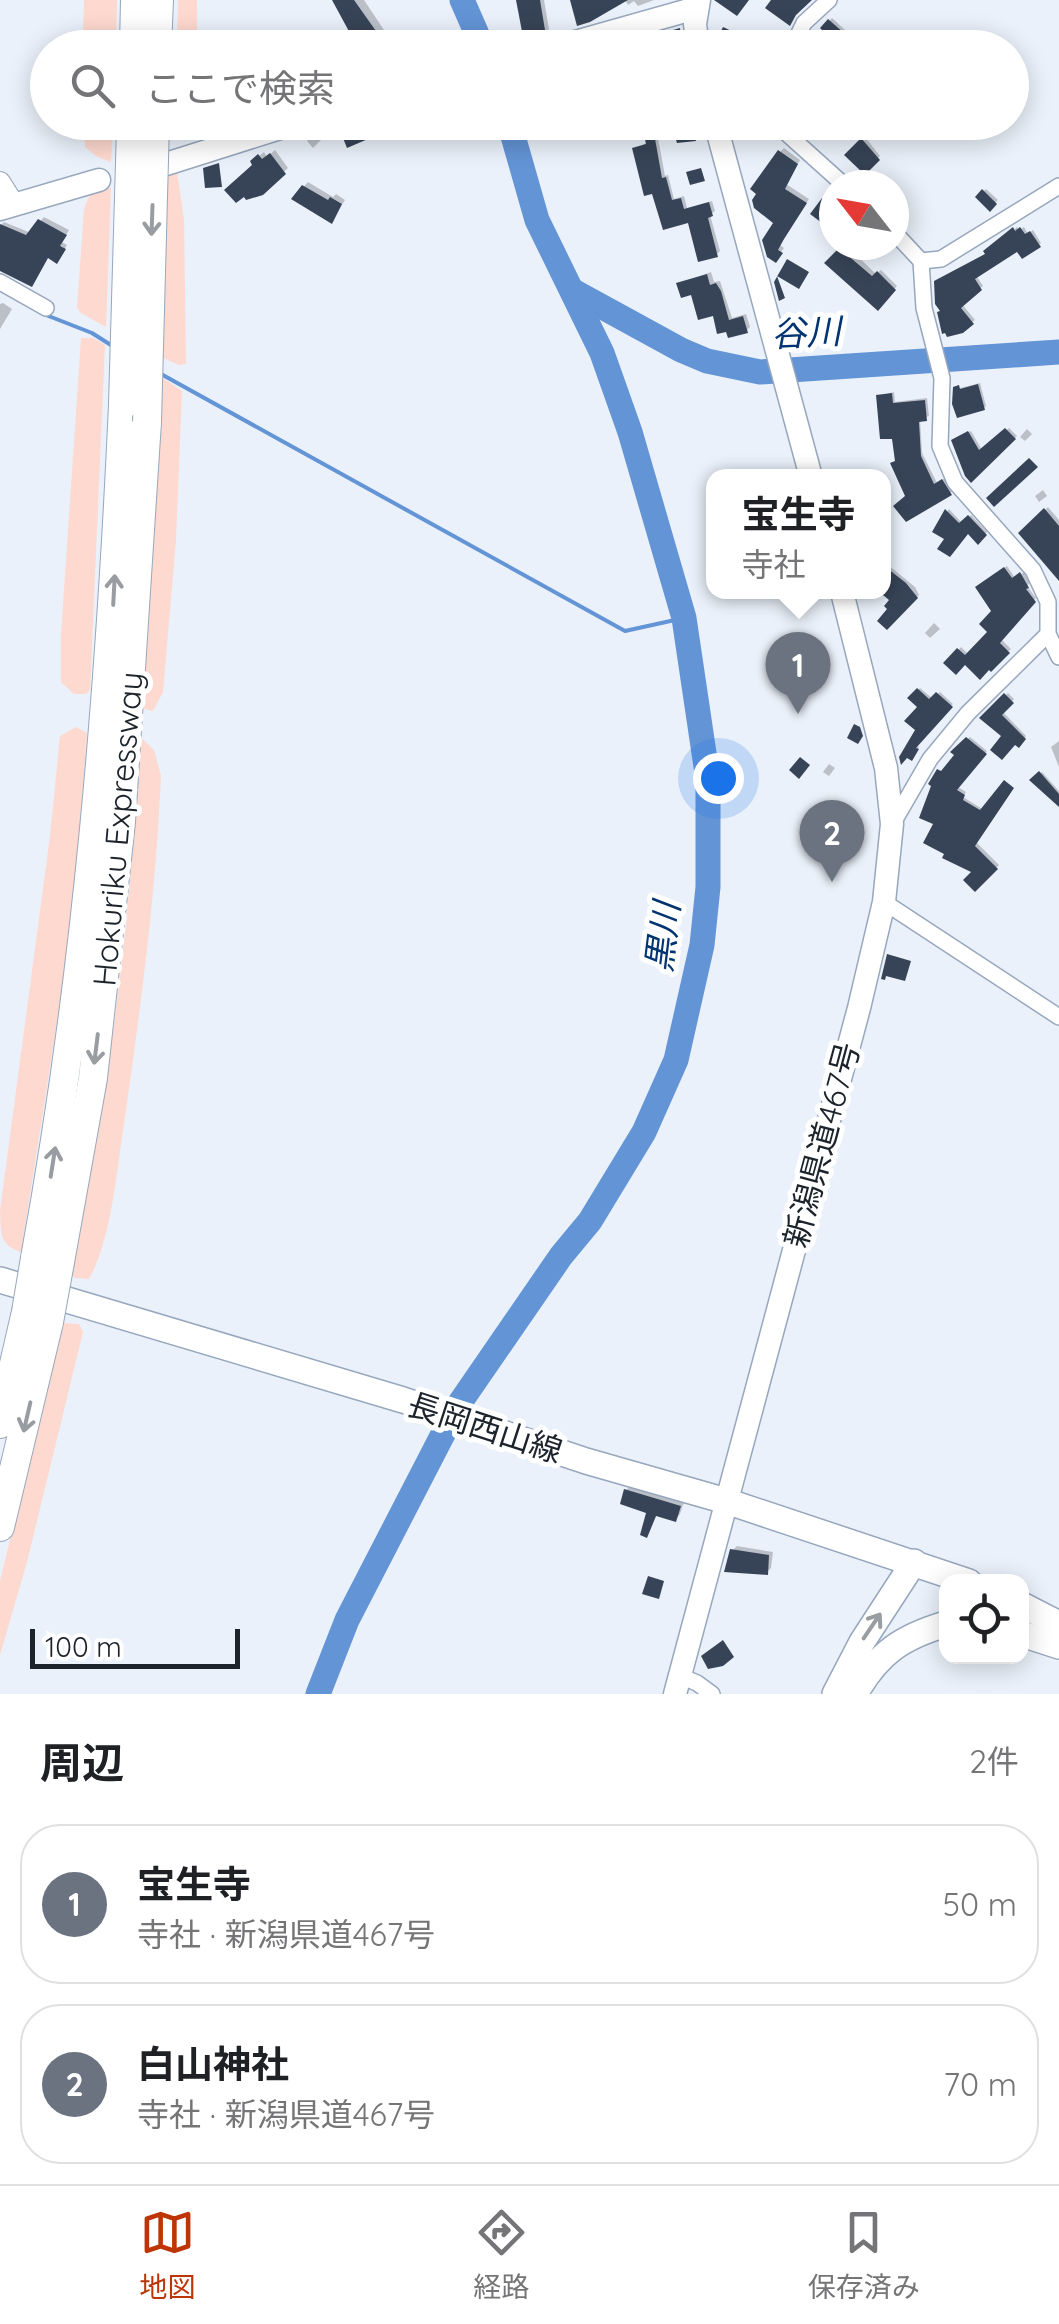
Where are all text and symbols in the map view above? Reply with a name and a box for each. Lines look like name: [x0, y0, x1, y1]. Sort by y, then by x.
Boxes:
search box: [30, 30, 1029, 140]
icon: search: [65, 58, 120, 113]
text: ここで検索: [145, 64, 335, 112]
north arrow: [819, 170, 909, 260]
one-way arrow: [143, 203, 162, 235]
water label: 谷川: [770, 308, 846, 356]
popup: [706, 469, 891, 599]
text: 宝生寺: [741, 490, 856, 538]
text: 寺社: [741, 544, 806, 584]
one-way arrow: [104, 574, 123, 606]
pin: 1: [766, 632, 830, 714]
street label: Hokuriku Expressway: [83, 670, 151, 988]
your location: [693, 753, 744, 804]
pin: 2: [800, 800, 864, 882]
water label: 黒川: [636, 895, 689, 974]
one-way arrow: [86, 1032, 105, 1065]
street label: 新潟県道467号: [774, 1038, 868, 1252]
one-way arrow: [44, 1146, 62, 1179]
street label: 長岡西山線: [403, 1383, 568, 1471]
one-way arrow: [17, 1400, 35, 1432]
map controls: [939, 1574, 1029, 1664]
button: locate: [939, 1574, 1029, 1664]
one-way arrow: [861, 1613, 882, 1641]
scale bar: [30, 1624, 240, 1668]
text: 100 m: [45, 1629, 122, 1664]
text: 周辺: [40, 1736, 124, 1789]
text: 2件: [969, 1741, 1019, 1781]
text: 宝生寺: [137, 1860, 251, 1908]
text: 1: [68, 1884, 81, 1924]
text: 50 m: [943, 1884, 1017, 1924]
text: 寺社 · 新潟県道467号: [137, 1914, 435, 1954]
text: 白山神社: [137, 2040, 289, 2088]
text: 2: [65, 2064, 84, 2104]
text: 70 m: [944, 2064, 1017, 2104]
text: 寺社 · 新潟県道467号: [137, 2094, 435, 2134]
tab: 地図: [139, 2205, 195, 2305]
tab: 経路: [473, 2205, 530, 2305]
tab: 保存済み: [808, 2205, 920, 2305]

